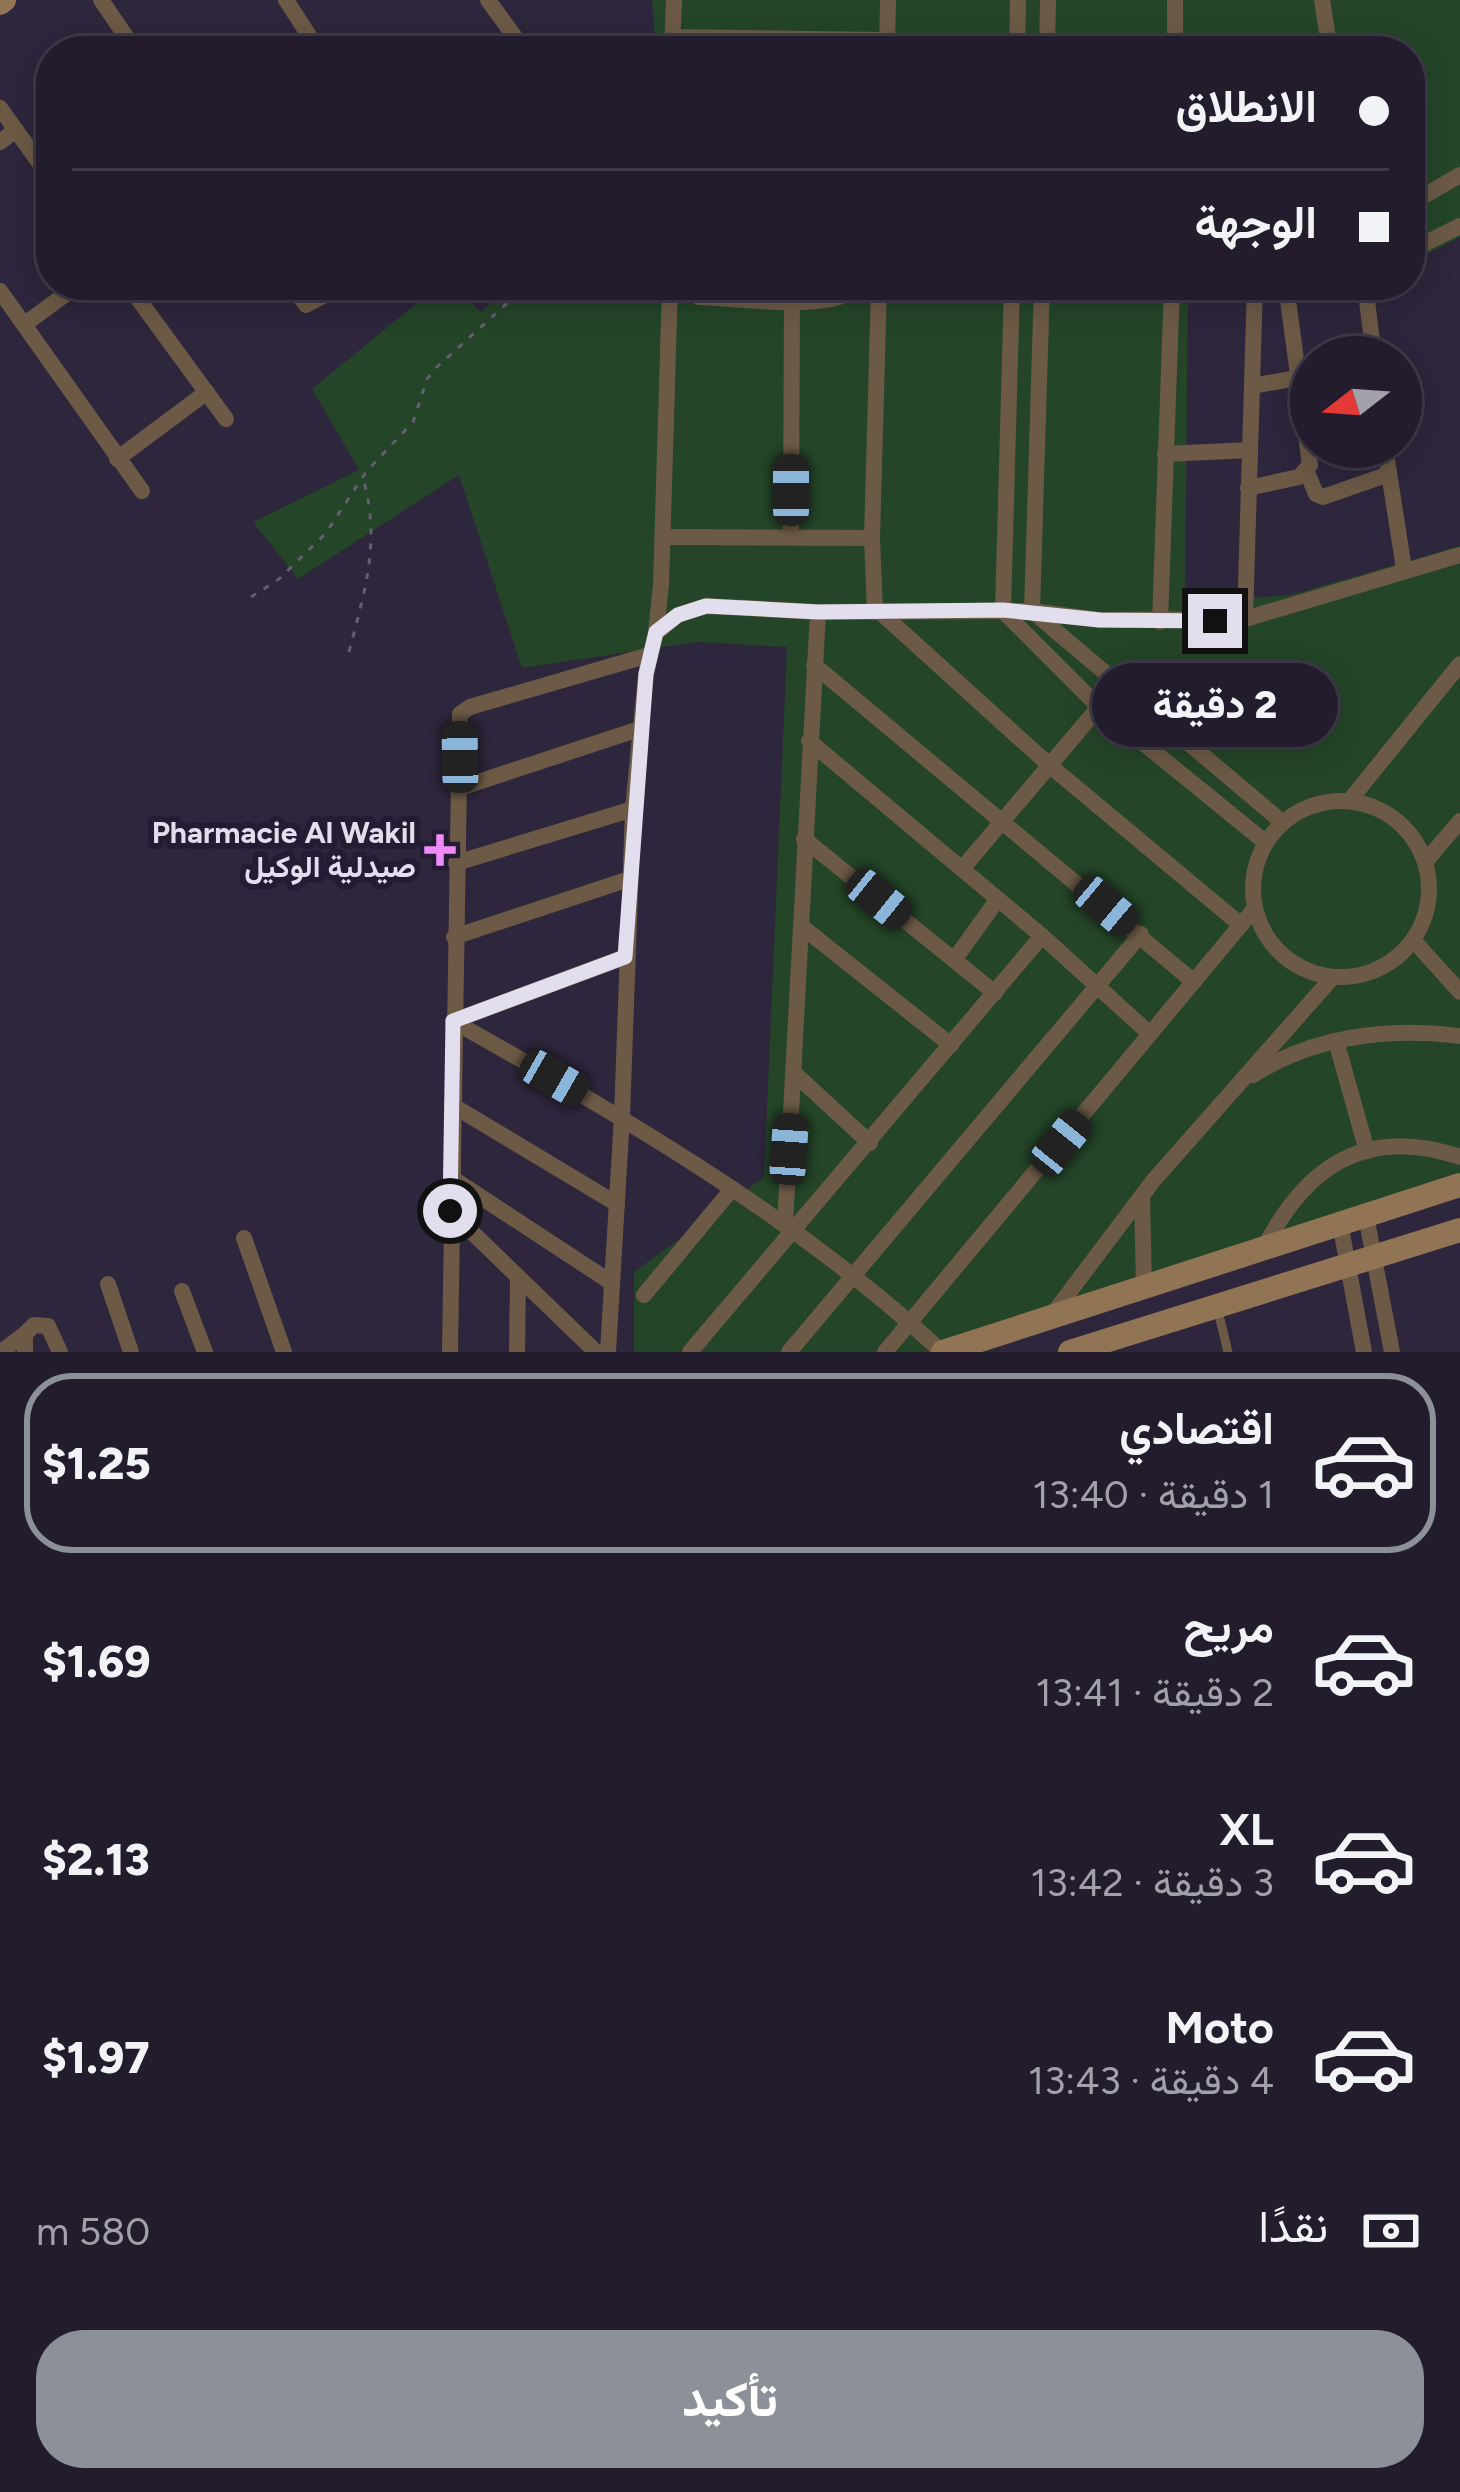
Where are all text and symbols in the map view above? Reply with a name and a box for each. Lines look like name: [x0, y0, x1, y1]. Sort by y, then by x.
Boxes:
text: الانطلاق: [1176, 79, 1317, 133]
text: الوجهة: [1195, 195, 1317, 249]
north arrow: [1290, 336, 1422, 468]
map controls: [1290, 336, 1422, 468]
car: [773, 454, 809, 526]
route end: [1188, 594, 1242, 648]
callout: 2 دقيقة: [1092, 663, 1338, 747]
text: 2 دقيقة: [1153, 681, 1277, 728]
car: [441, 721, 479, 793]
place label: Pharmacie Al Wakil صيدلية الوكيل: [152, 814, 416, 885]
marker: Pharmacie Al Wakil صيدلية الوكيل: [427, 837, 453, 863]
car: [840, 862, 918, 936]
car: [1067, 869, 1145, 943]
car: [514, 1044, 594, 1112]
car: [1024, 1104, 1098, 1182]
car: [769, 1112, 809, 1186]
route start: [423, 1184, 477, 1238]
text: اقتصادي: [1119, 1401, 1274, 1455]
icon: car: [1310, 1409, 1418, 1517]
text: $1.25: [42, 1436, 151, 1490]
text: 1 دقيقة · 13:40: [1032, 1471, 1274, 1518]
text: مريح: [1183, 1599, 1274, 1653]
icon: car: [1310, 1607, 1418, 1715]
text: $1.69: [42, 1634, 151, 1688]
text: 2 دقيقة · 13:41: [1036, 1669, 1274, 1716]
text: XL: [1219, 1802, 1274, 1856]
icon: car: [1310, 1805, 1418, 1913]
text: $2.13: [42, 1832, 150, 1886]
text: 3 دقيقة · 13:42: [1030, 1859, 1274, 1906]
text: Moto: [1165, 2000, 1274, 2054]
icon: car: [1310, 2003, 1418, 2111]
text: $1.97: [42, 2030, 150, 2084]
text: 4 دقيقة · 13:43: [1028, 2057, 1274, 2104]
icon: cash: [1358, 2198, 1424, 2264]
text: نقدًا: [1258, 2199, 1328, 2253]
text: 580 m: [36, 2208, 150, 2255]
button: تأكيد: [36, 2330, 1424, 2468]

